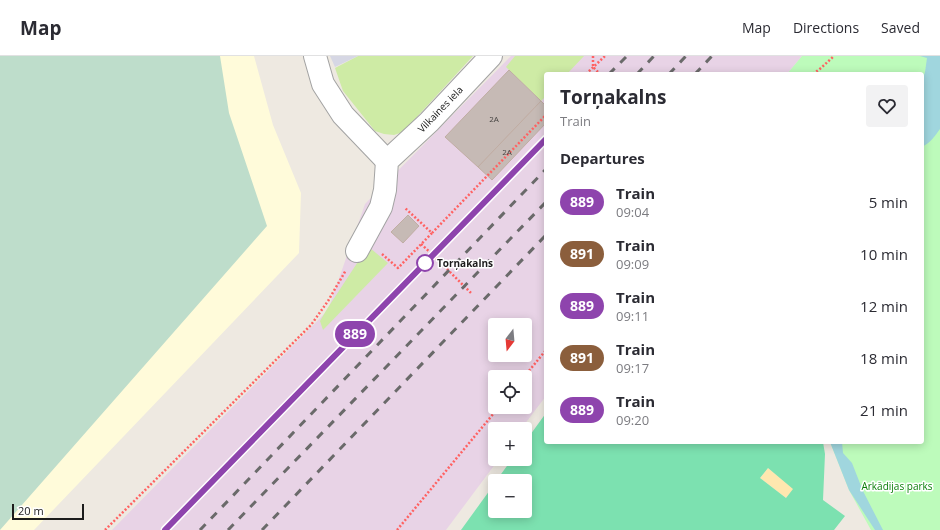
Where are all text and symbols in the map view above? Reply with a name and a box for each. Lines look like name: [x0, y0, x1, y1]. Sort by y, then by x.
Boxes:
text: Map: [20, 15, 61, 41]
text: Map: [742, 18, 771, 37]
text: Directions: [793, 18, 859, 37]
text: Saved: [881, 18, 920, 37]
street label: Vilkaines iela: [414, 83, 466, 135]
text: Torņakalns: [560, 84, 666, 110]
button: heart: [866, 85, 908, 127]
text: Train: [560, 112, 591, 130]
house number: 2A: [489, 113, 500, 124]
house number: 2A: [502, 146, 513, 157]
text: Departures: [560, 148, 645, 168]
text: Train: [616, 183, 655, 203]
text: 889: [570, 192, 594, 211]
text: 5 min: [869, 192, 908, 212]
text: 09:04: [616, 203, 649, 221]
text: Train: [616, 235, 655, 255]
text: 891: [570, 244, 594, 263]
text: 10 min: [860, 244, 908, 264]
marker: Torņakalns: [416, 254, 434, 272]
text: 09:09: [616, 255, 649, 273]
place label: Torņakalns: [437, 256, 493, 270]
text: Train: [616, 287, 655, 307]
text: 889: [570, 296, 594, 315]
text: 12 min: [860, 296, 908, 316]
text: 09:11: [616, 307, 649, 325]
north arrow: [488, 318, 532, 362]
map controls: [488, 318, 532, 518]
line badge: 889: [332, 321, 378, 347]
text: 889: [343, 324, 367, 343]
text: Train: [616, 339, 655, 359]
text: 891: [570, 348, 594, 367]
text: 18 min: [860, 348, 908, 368]
text: 09:17: [616, 359, 649, 377]
button: locate: [488, 370, 532, 414]
text: Train: [616, 391, 655, 411]
text: 889: [570, 400, 594, 419]
text: 21 min: [860, 400, 908, 420]
text: 09:20: [616, 411, 649, 429]
button: +: [488, 422, 532, 466]
button: −: [488, 474, 532, 518]
park label: Arkādijas parks: [861, 479, 933, 493]
scale bar: [12, 502, 84, 521]
text: 20 m: [18, 503, 44, 518]

